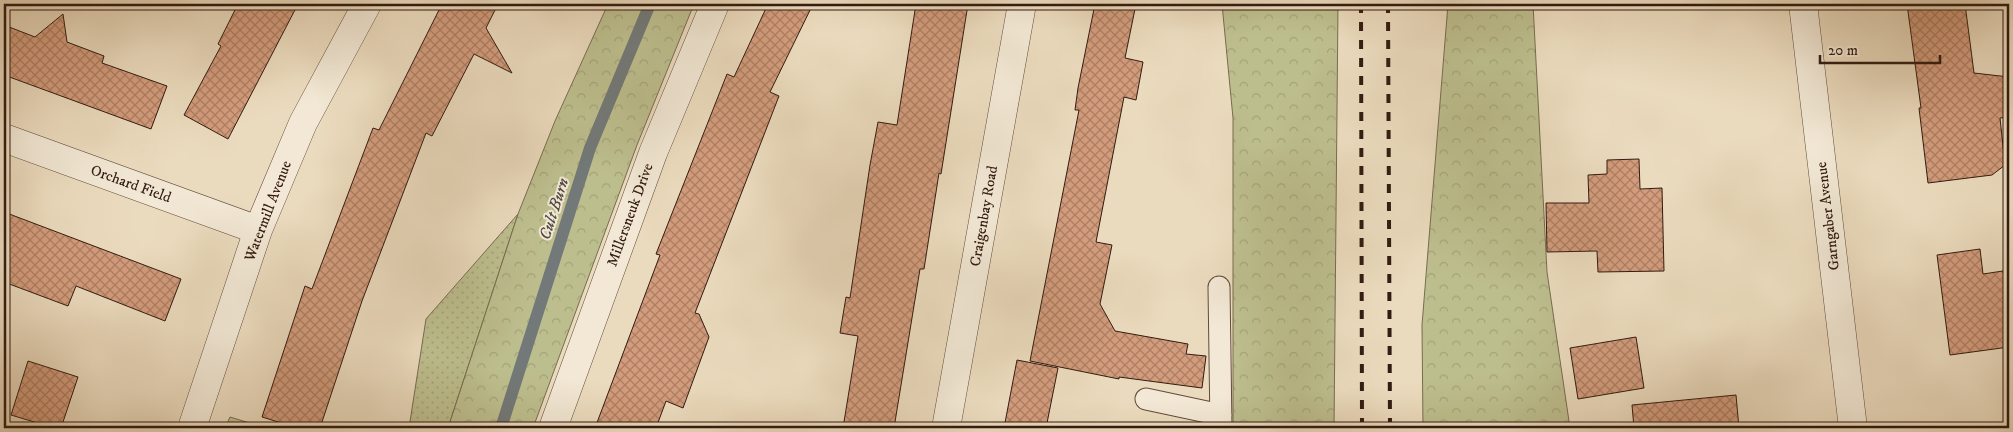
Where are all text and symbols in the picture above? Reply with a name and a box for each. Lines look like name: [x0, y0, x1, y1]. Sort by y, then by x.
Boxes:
scale bar: [1820, 32, 1940, 64]
text: 20 m: [1828, 41, 1858, 60]
street label: Watermill Avenue: [240, 158, 296, 265]
street label: Orchard Field: [88, 161, 174, 208]
street label: Millersneuk Drive: [602, 161, 658, 269]
street label: Garngaber Avenue: [1812, 161, 1844, 271]
street label: Craigenbay Road: [966, 164, 1002, 268]
water label: Cult Burn: [535, 176, 573, 242]

